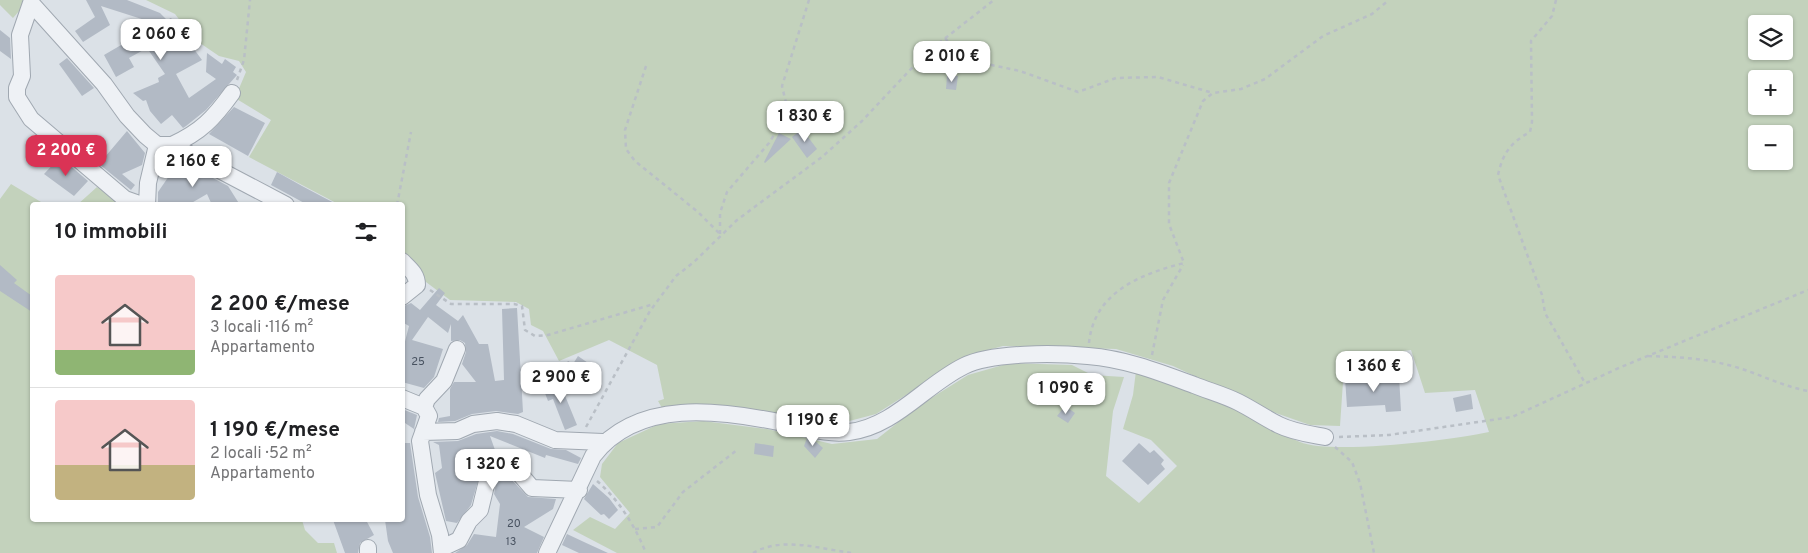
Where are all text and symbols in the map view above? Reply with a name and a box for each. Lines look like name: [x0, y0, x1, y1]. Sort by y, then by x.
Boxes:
map controls: [1748, 15, 1793, 170]
button: layers: [1748, 15, 1793, 60]
pin: 2 060 €: [115, 18, 207, 61]
text: 2 060 €: [132, 25, 190, 45]
pin: 2 010 €: [906, 41, 998, 83]
text: 2 010 €: [924, 47, 980, 67]
button: +: [1748, 70, 1793, 115]
pin: 1 830 €: [759, 100, 851, 143]
text: 1 830 €: [778, 107, 832, 127]
button: −: [1748, 125, 1793, 170]
pin: 2 200 €: [20, 134, 112, 177]
text: 2 200 €: [37, 141, 95, 161]
pin: 2 160 €: [147, 146, 239, 188]
text: 2 160 €: [166, 152, 220, 172]
icon: filters: [352, 218, 380, 246]
text: 10 immobili: [55, 219, 167, 246]
text: 2 200 €/mese: [210, 291, 350, 318]
icon: home: [95, 295, 155, 355]
text: 3 locali · 116 m²: [210, 318, 313, 338]
text: Appartamento: [210, 338, 315, 358]
pin: 1 360 €: [1328, 350, 1420, 393]
house number: 25: [411, 355, 425, 369]
text: 1 360 €: [1347, 357, 1401, 377]
pin: 2 900 €: [515, 362, 607, 404]
text: 2 900 €: [532, 368, 590, 388]
pin: 1 090 €: [1020, 372, 1112, 415]
text: 1 090 €: [1038, 379, 1094, 399]
pin: 1 190 €: [767, 404, 859, 447]
text: 1 190 €: [787, 411, 839, 431]
text: 1 190 €/mese: [210, 417, 340, 444]
icon: home: [95, 420, 155, 480]
text: 2 locali · 52 m²: [210, 444, 312, 464]
pin: 1 320 €: [447, 448, 539, 491]
text: 1 320 €: [466, 455, 520, 475]
text: Appartamento: [210, 464, 315, 484]
house number: 20: [507, 517, 521, 531]
house number: 13: [506, 535, 516, 549]

